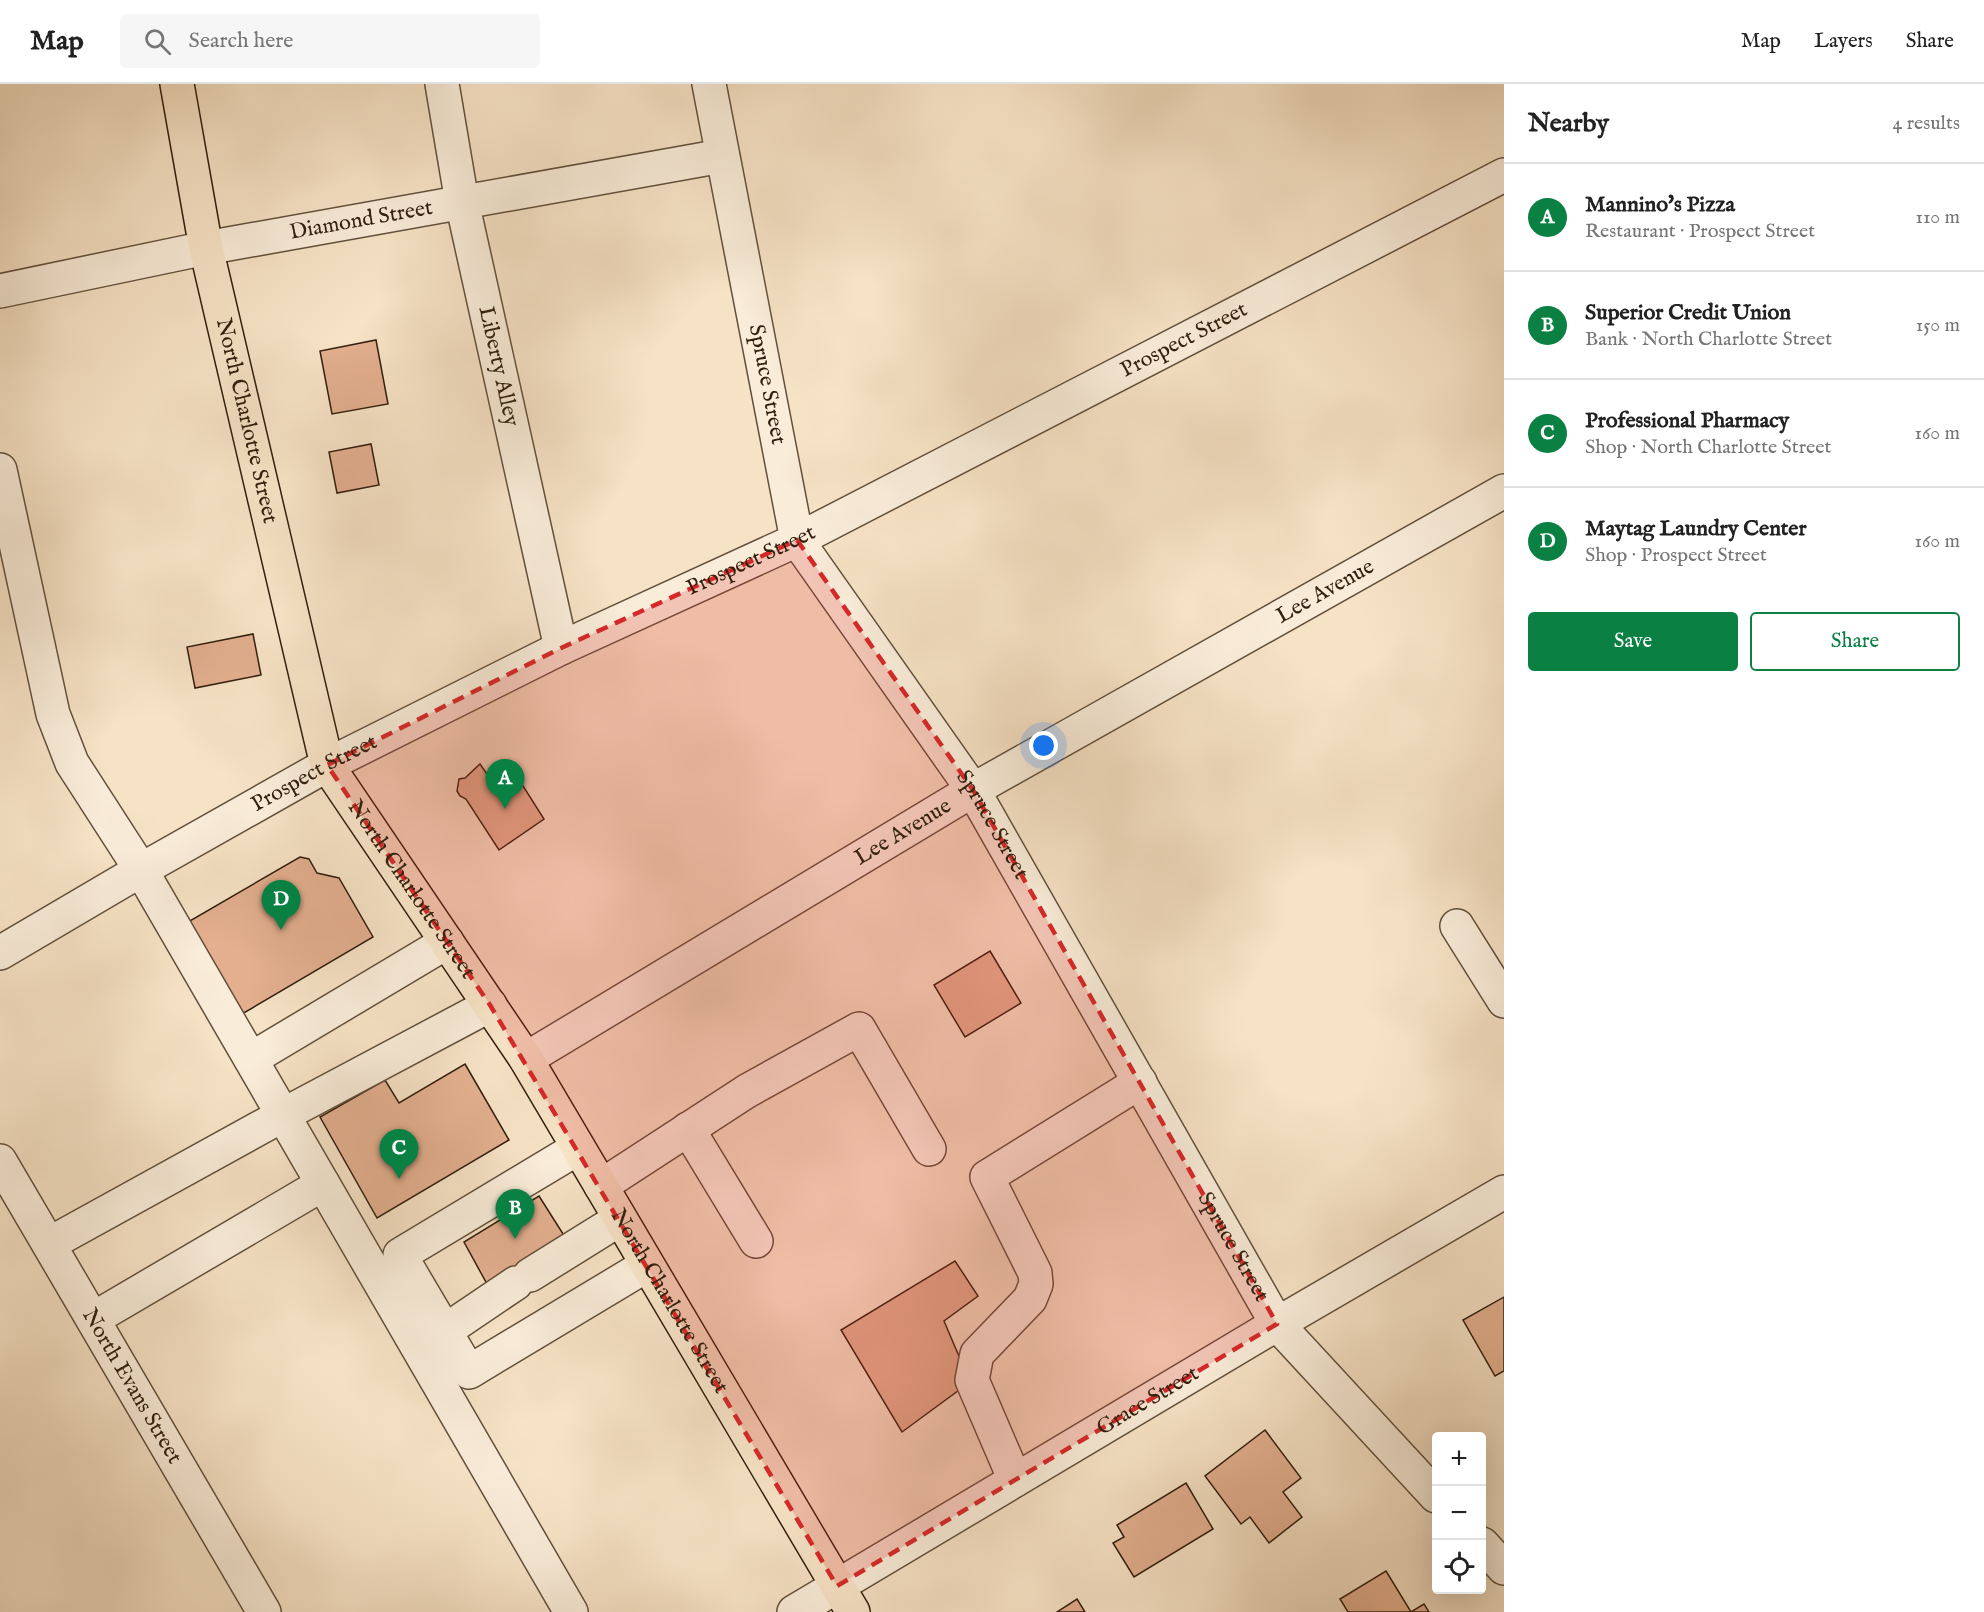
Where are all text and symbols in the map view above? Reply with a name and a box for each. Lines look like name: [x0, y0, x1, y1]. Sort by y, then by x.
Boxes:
search box: [120, 14, 540, 68]
text: Map: [30, 24, 84, 59]
icon: search: [141, 25, 174, 58]
text: Search here: [189, 27, 293, 55]
text: Map: [1741, 28, 1781, 55]
text: Layers: [1814, 28, 1873, 55]
text: Share: [1906, 28, 1954, 55]
text: Nearby: [1528, 107, 1609, 140]
text: 4 results: [1893, 111, 1960, 136]
text: Mannino's Pizza: [1585, 191, 1735, 219]
street label: Diamond Street: [287, 194, 435, 247]
text: A: [1541, 205, 1554, 230]
text: 110 m: [1916, 205, 1960, 230]
text: Restaurant · Prospect Street: [1585, 219, 1815, 244]
street label: Prospect Street: [1116, 296, 1253, 384]
text: Superior Credit Union: [1585, 299, 1791, 327]
street label: Liberty Alley: [472, 304, 525, 429]
text: B: [1541, 313, 1554, 338]
text: 150 m: [1916, 313, 1960, 338]
street label: North Charlotte Street: [209, 315, 284, 527]
street label: Spruce Street: [742, 322, 792, 447]
text: Bank · North Charlotte Street: [1585, 327, 1832, 352]
text: Professional Pharmacy: [1585, 407, 1789, 435]
text: C: [1540, 421, 1555, 446]
text: 160 m: [1914, 421, 1960, 446]
text: Shop · North Charlotte Street: [1585, 435, 1831, 460]
text: Maytag Laundry Center: [1585, 515, 1807, 543]
street label: Prospect Street: [682, 519, 821, 603]
text: D: [1539, 529, 1556, 554]
text: 160 m: [1914, 529, 1960, 554]
text: Shop · Prospect Street: [1585, 543, 1767, 568]
street label: Lee Avenue: [1271, 553, 1379, 630]
button: Save: [1528, 612, 1738, 671]
button: Share: [1750, 612, 1960, 671]
street label: Prospect Street: [246, 728, 382, 819]
your location: [1029, 731, 1058, 760]
pin: A: [486, 760, 524, 809]
street label: Spruce Street: [949, 765, 1035, 885]
street label: Lee Avenue: [849, 792, 957, 872]
street label: North Charlotte Street: [341, 795, 482, 985]
pin: D: [262, 880, 300, 930]
pin: C: [380, 1130, 418, 1179]
street label: Spruce Street: [1191, 1187, 1276, 1307]
pin: B: [496, 1190, 534, 1239]
street label: North Charlotte Street: [604, 1204, 735, 1399]
street label: North Evans Street: [75, 1303, 189, 1470]
street label: Grace Street: [1092, 1360, 1204, 1442]
map controls: [1432, 1432, 1486, 1594]
button: +: [1432, 1432, 1486, 1486]
button: −: [1432, 1486, 1486, 1540]
button: locate: [1432, 1540, 1486, 1594]

